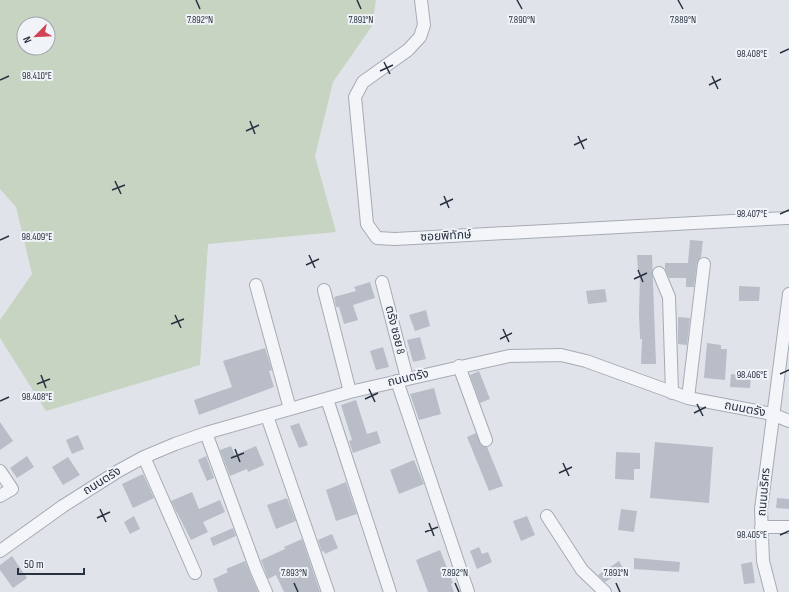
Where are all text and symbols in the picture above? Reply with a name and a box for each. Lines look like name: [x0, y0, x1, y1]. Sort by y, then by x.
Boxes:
text: 7.892°N: [187, 14, 213, 26]
text: 7.891°N: [349, 14, 373, 26]
text: 7.890°N: [509, 14, 535, 26]
text: 7.889°N: [670, 14, 696, 26]
north arrow: [16, 16, 56, 56]
text: N: [20, 34, 34, 45]
text: 98.408°E: [737, 48, 767, 60]
text: 98.410°E: [22, 70, 52, 82]
text: 98.407°E: [737, 208, 767, 220]
street label: ซอยพิทักษ์: [420, 227, 472, 245]
text: 98.409°E: [22, 231, 52, 243]
street label: ตรัง ซอย 8: [382, 304, 408, 356]
street label: ถนนตรัง: [386, 366, 430, 390]
text: 98.406°E: [737, 369, 767, 381]
text: 98.408°E: [22, 391, 52, 403]
street label: ถนนตรัง: [723, 398, 767, 420]
street label: ถนนตรัง: [80, 464, 124, 498]
street label: ถนนนริศร: [754, 467, 774, 517]
text: 98.405°E: [737, 529, 767, 541]
scale bar: [18, 550, 84, 576]
text: 50 m: [24, 557, 44, 572]
text: 7.893°N: [281, 567, 307, 579]
text: 7.892°N: [442, 567, 468, 579]
text: 7.891°N: [604, 567, 628, 579]

